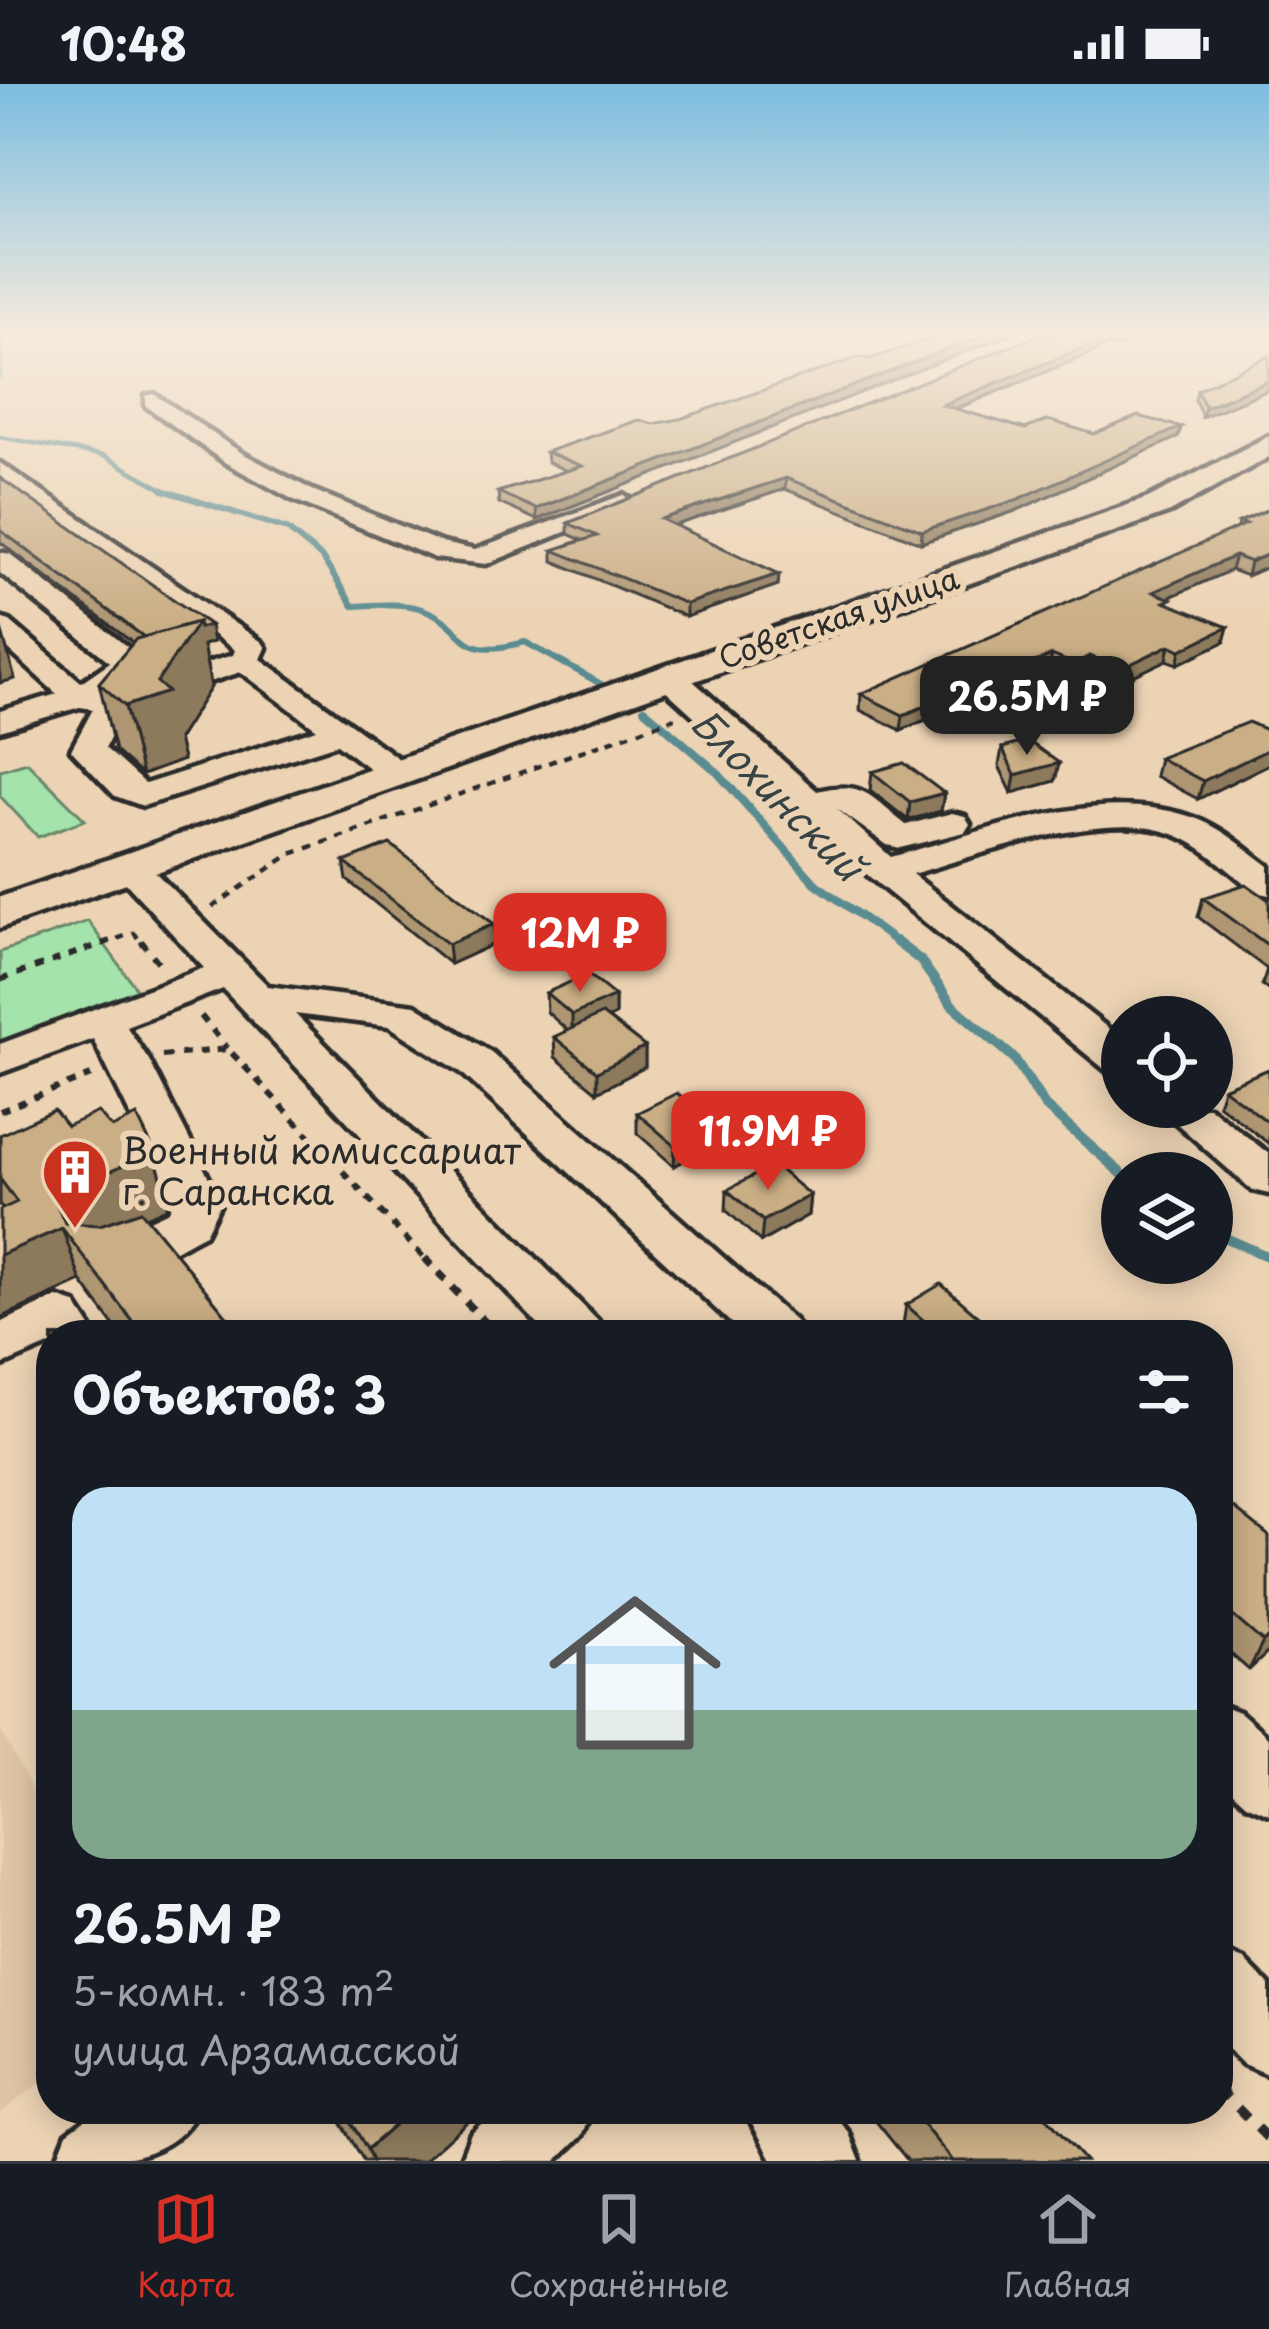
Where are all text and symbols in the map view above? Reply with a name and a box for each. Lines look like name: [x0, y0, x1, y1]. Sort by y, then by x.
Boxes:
text: 10:48: [60, 8, 187, 76]
street label: Советская улица: [712, 554, 965, 679]
pin: 26.5M ₽: [916, 656, 1138, 758]
text: 26.5M ₽: [947, 665, 1107, 724]
water label: Блохинский: [679, 694, 882, 896]
pin: 12M ₽: [496, 893, 664, 995]
text: 12M ₽: [520, 902, 640, 961]
map controls: [1101, 996, 1233, 1284]
button: locate: [1101, 996, 1233, 1128]
pin: 11.9M ₽: [657, 1091, 879, 1193]
text: 11.9M ₽: [698, 1100, 838, 1159]
place label: Военный комиссариат г. Саранска: [122, 1122, 522, 1217]
building icon: Военный комиссариат г. Саранска: [40, 1137, 110, 1231]
button: layers: [1101, 1152, 1233, 1284]
text: Объектов: 3: [72, 1354, 386, 1431]
icon: filters: [1131, 1359, 1197, 1425]
icon: home: [527, 1565, 743, 1781]
text: 26.5M ₽: [72, 1883, 281, 1960]
text: 5-комн. · 183 m²: [72, 1960, 395, 2019]
text: улица Арзамасской: [72, 2019, 460, 2078]
tab: Карта: [137, 2186, 234, 2308]
tab: Сохранённые: [509, 2186, 729, 2308]
tab: Главная: [1004, 2186, 1132, 2308]

